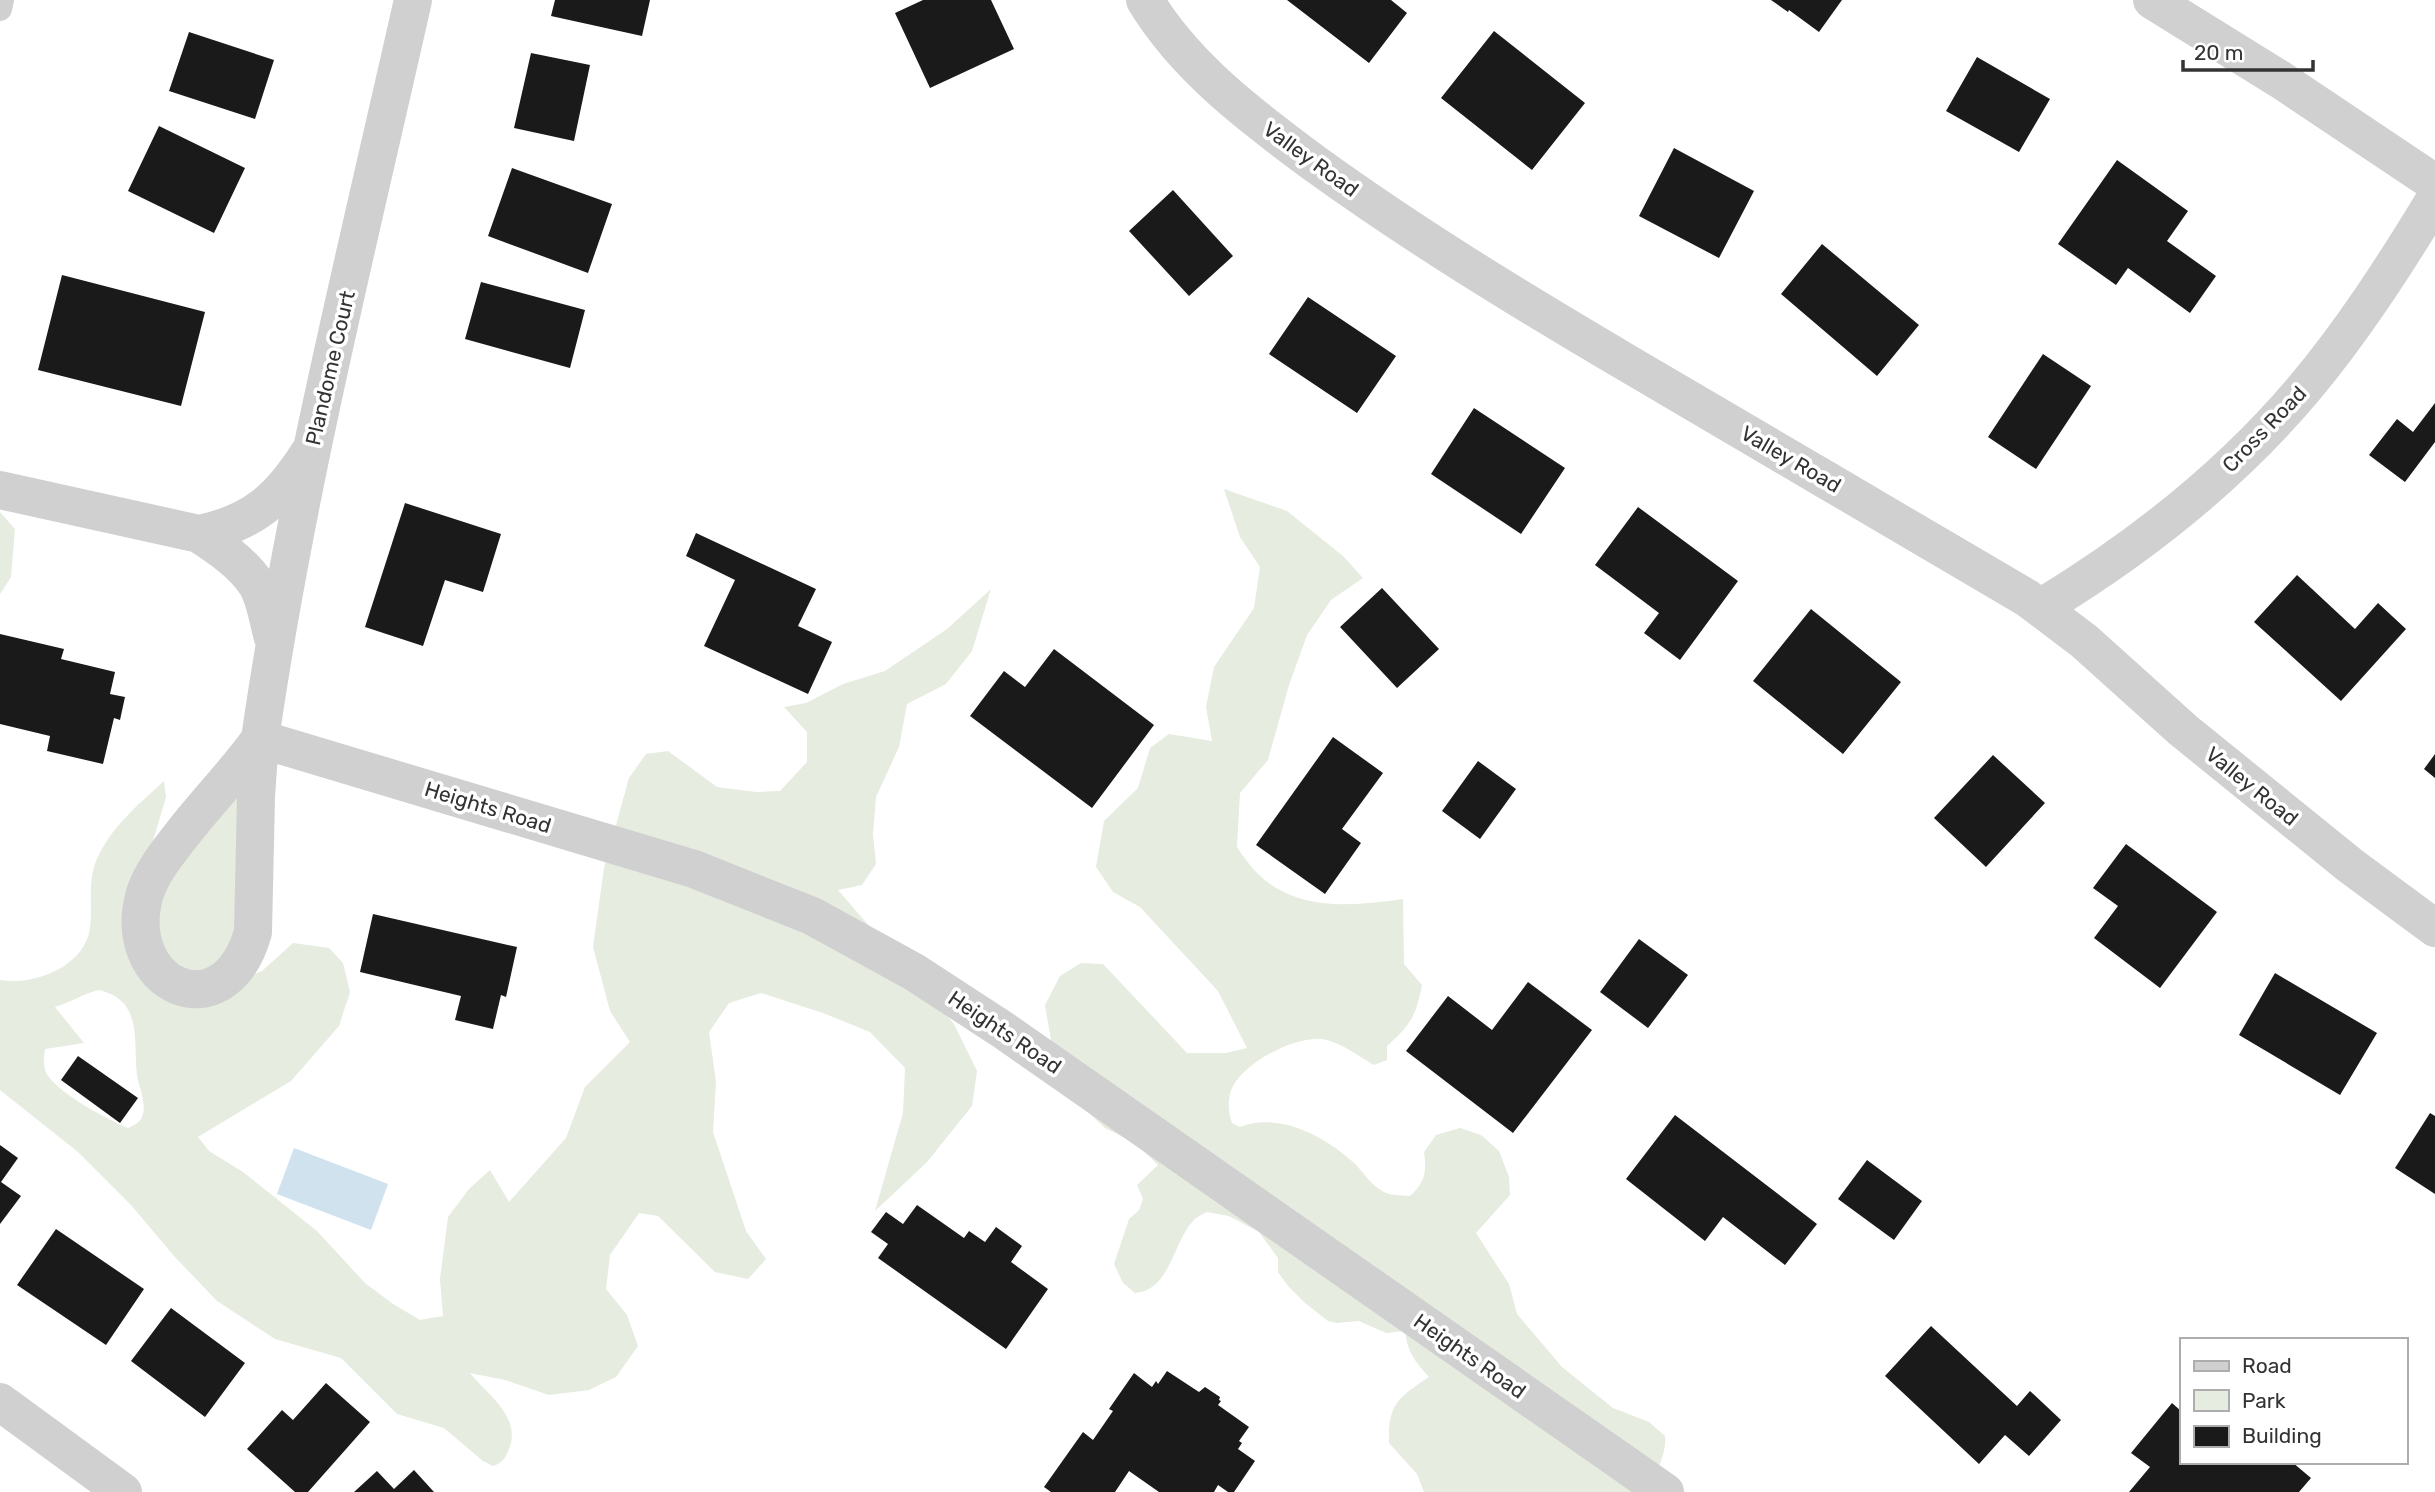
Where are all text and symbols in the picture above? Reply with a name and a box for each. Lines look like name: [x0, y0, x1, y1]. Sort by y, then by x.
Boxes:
scale bar: [2183, 28, 2312, 72]
text: 20 m: [2194, 40, 2243, 65]
street label: Valley Road: [1258, 116, 1364, 202]
street label: Plandome Court: [300, 288, 360, 448]
street label: Cross Road: [2217, 381, 2311, 477]
street label: Valley Road: [1736, 420, 1846, 498]
street label: Valley Road: [2201, 741, 2303, 831]
street label: Heights Road: [422, 776, 554, 838]
street label: Heights Road: [944, 985, 1066, 1079]
street label: Heights Road: [1409, 1308, 1531, 1404]
legend: [2180, 1338, 2407, 1464]
text: Road: [2242, 1353, 2292, 1378]
text: Park: [2242, 1388, 2286, 1413]
text: Building: [2242, 1423, 2322, 1448]

